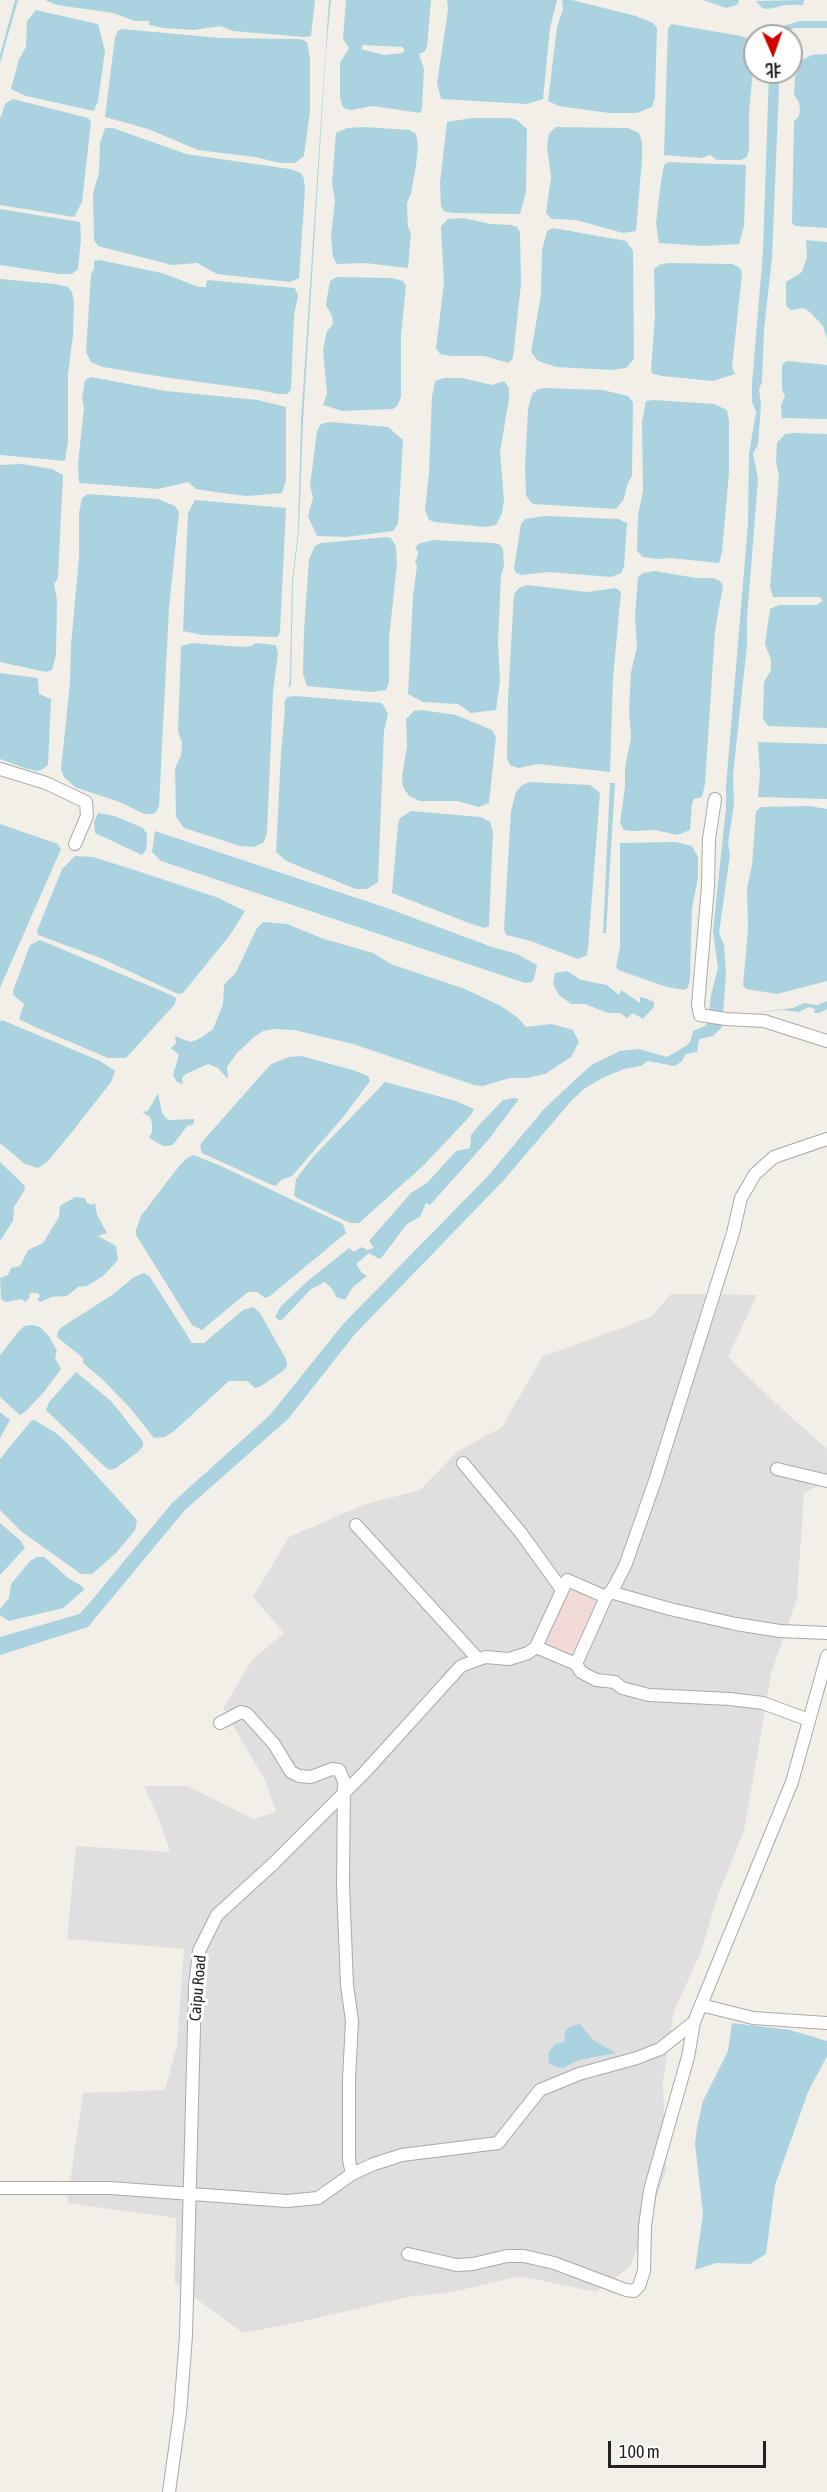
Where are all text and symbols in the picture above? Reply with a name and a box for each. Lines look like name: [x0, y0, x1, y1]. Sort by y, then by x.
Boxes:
north arrow: [743, 24, 803, 84]
text: 北: [765, 61, 782, 79]
street label: Caipu Road: [186, 1954, 210, 2022]
scale bar: [611, 2429, 768, 2467]
text: 100 m: [619, 2441, 660, 2462]

